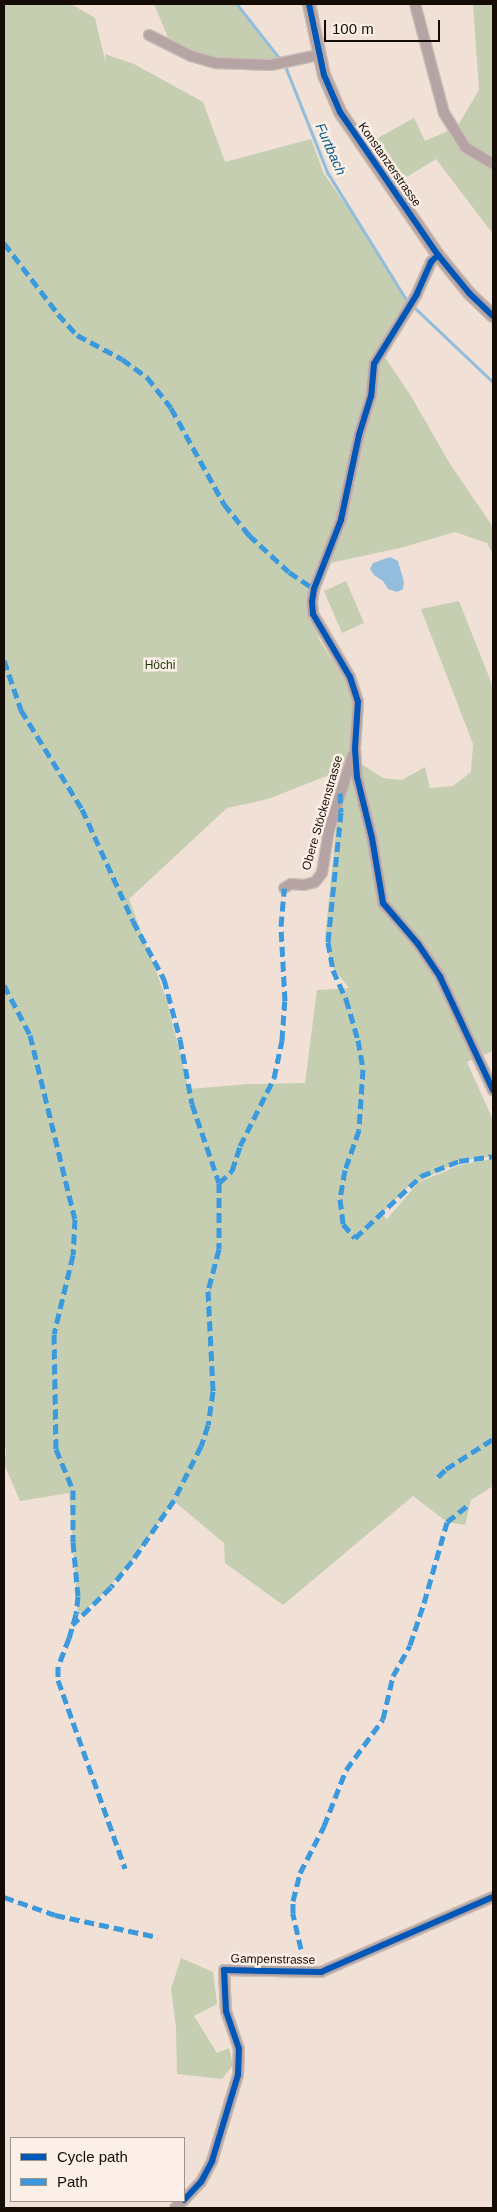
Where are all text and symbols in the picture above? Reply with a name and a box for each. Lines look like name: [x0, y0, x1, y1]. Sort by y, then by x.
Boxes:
scale bar: [327, 10, 443, 42]
text: 100 m: [332, 20, 374, 37]
water label: Furtbach: [312, 120, 350, 178]
street label: Konstanzerstrasse: [355, 120, 423, 210]
park label: Höchi: [145, 659, 175, 673]
street label: Obere Stöckenstrasse: [300, 754, 346, 872]
street label: Gampenstrasse: [231, 1952, 315, 1968]
legend: [10, 2137, 185, 2202]
text: Cycle path: [57, 2148, 128, 2165]
text: Path: [57, 2173, 88, 2190]

